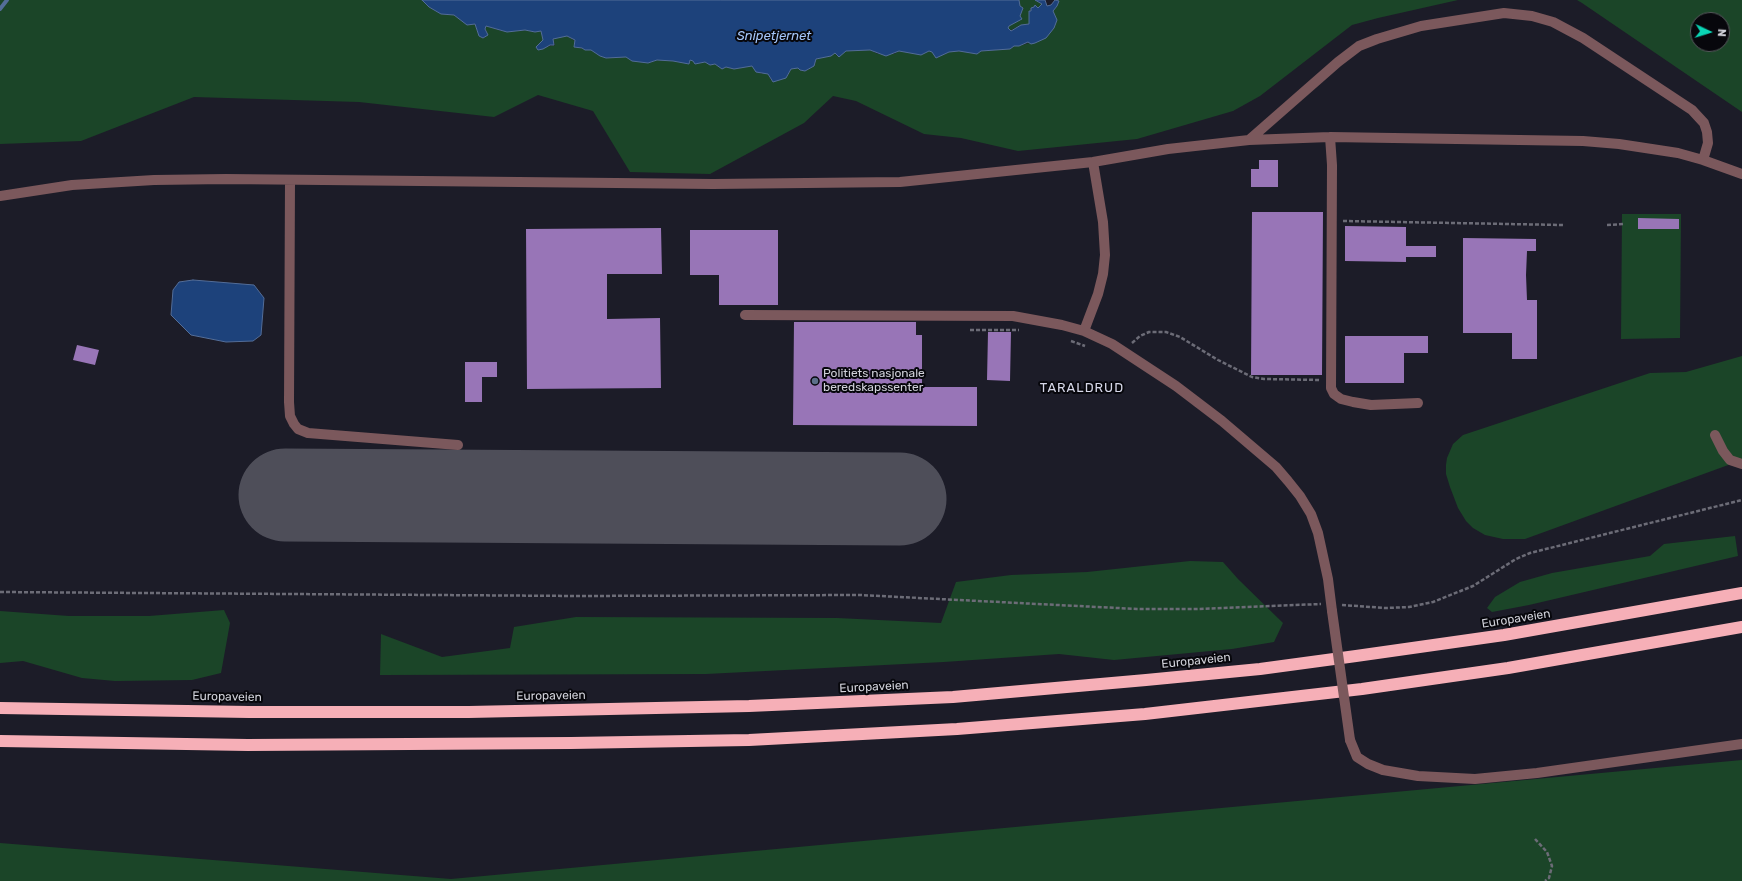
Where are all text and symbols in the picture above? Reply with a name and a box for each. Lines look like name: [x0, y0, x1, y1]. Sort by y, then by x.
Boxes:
north arrow: [1690, 12, 1730, 52]
water label: Snipetjernet: [737, 28, 811, 44]
text: N: [1715, 28, 1728, 37]
place label: Politiets nasjonale beredskapssenter: [823, 367, 925, 395]
marker: Politiets nasjonale beredskapssenter: [810, 376, 820, 386]
district label: TARALDRUD: [1040, 380, 1124, 396]
street label: Europaveien: [1481, 606, 1551, 632]
street label: Europaveien: [1161, 650, 1231, 672]
street label: Europaveien: [839, 678, 909, 696]
street label: Europaveien: [516, 688, 586, 704]
street label: Europaveien: [192, 689, 262, 705]

